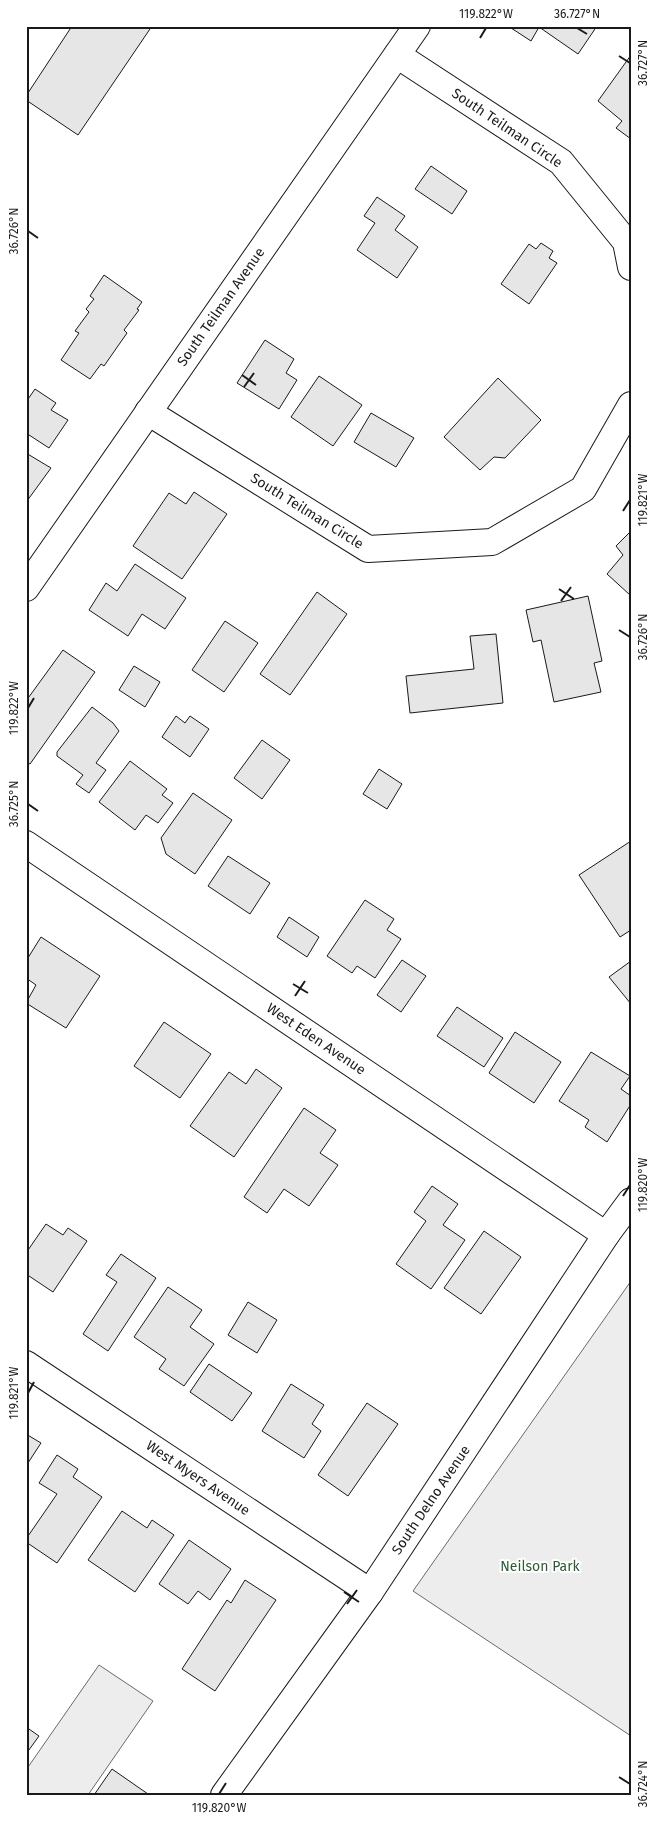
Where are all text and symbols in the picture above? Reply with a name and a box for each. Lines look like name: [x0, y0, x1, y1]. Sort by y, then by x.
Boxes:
text: 119.822°W: [459, 7, 513, 21]
text: 36.727°N: [554, 7, 600, 21]
text: 36.727°N: [636, 40, 650, 86]
street label: South Teilman Circle: [448, 85, 566, 171]
text: 36.726°N: [7, 207, 21, 255]
street label: South Teilman Avenue: [174, 244, 268, 370]
street label: South Teilman Circle: [247, 469, 367, 553]
text: 119.821°W: [636, 473, 650, 526]
text: 36.726°N: [636, 613, 650, 661]
text: 119.822°W: [7, 681, 21, 735]
text: 36.725°N: [7, 781, 21, 827]
street label: West Eden Avenue: [263, 1000, 369, 1078]
text: 119.820°W: [636, 1158, 650, 1212]
text: 119.821°W: [7, 1366, 21, 1419]
street label: West Myers Avenue: [143, 1437, 253, 1519]
street label: South Delno Avenue: [388, 1442, 474, 1558]
park label: Neilson Park: [500, 1558, 581, 1575]
text: 36.724°N: [636, 1761, 650, 1807]
text: 119.820°W: [192, 1801, 246, 1815]

